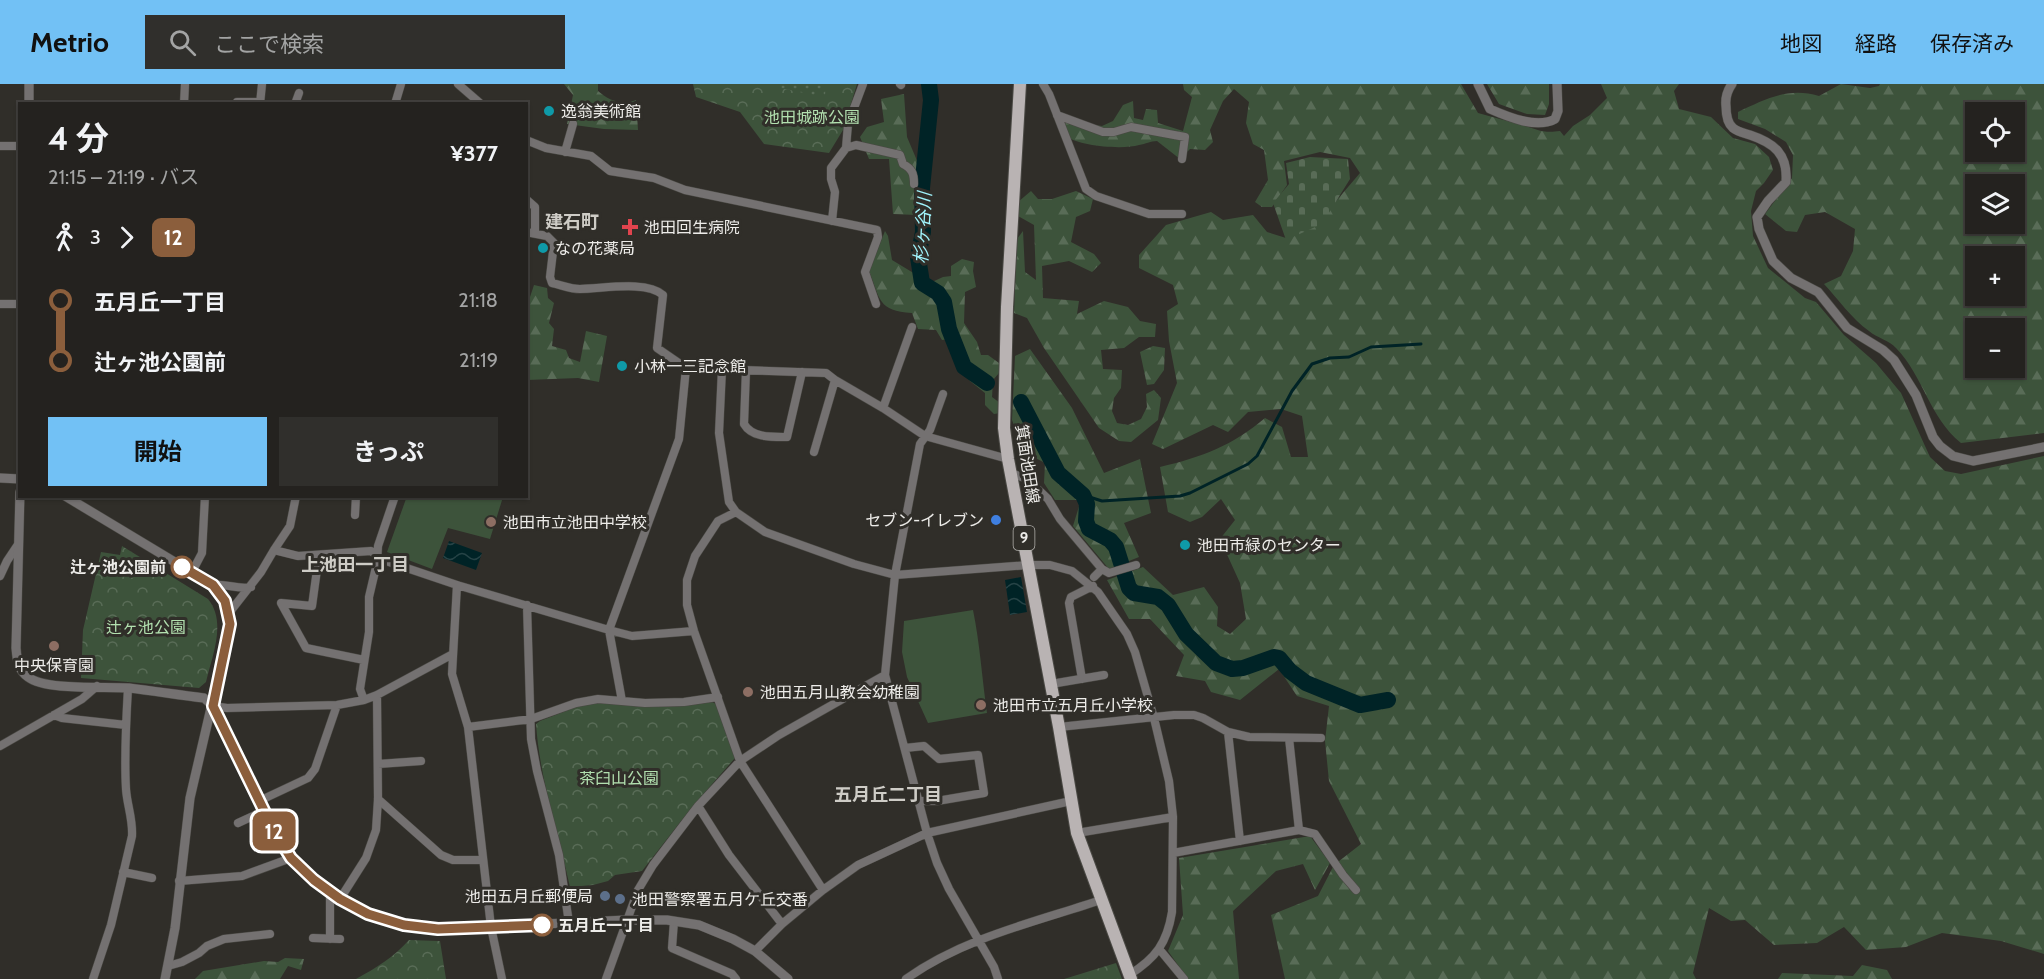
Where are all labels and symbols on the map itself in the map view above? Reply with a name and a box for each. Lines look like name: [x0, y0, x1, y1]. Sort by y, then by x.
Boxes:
place label: 逸翁美術館: [561, 102, 641, 121]
marker: 逸翁美術館: [542, 104, 556, 118]
park label: 池田城跡公園: [764, 108, 860, 127]
water label: 杉ヶ谷川: [910, 189, 936, 265]
district label: 建石町: [545, 211, 599, 233]
marker: 池田回生病院: [621, 218, 639, 236]
place label: 池田回生病院: [644, 218, 740, 237]
place label: なの花薬局: [555, 239, 635, 258]
marker: なの花薬局: [536, 241, 550, 255]
place label: 小林一三記念館: [634, 357, 746, 376]
marker: 小林一三記念館: [615, 359, 629, 373]
street label: 箕面池田線: [1012, 423, 1043, 505]
place label: セブン-イレブン: [865, 511, 984, 530]
place label: 池田市立池田中学校: [503, 513, 647, 532]
marker: セブン-イレブン: [989, 513, 1003, 527]
marker: 池田市立池田中学校: [484, 515, 498, 529]
road number: 9: [1014, 526, 1034, 550]
place label: 池田市緑のセンター: [1197, 536, 1341, 555]
marker: 池田市緑のセンター: [1178, 538, 1192, 552]
district label: 上池田一丁目: [301, 554, 409, 576]
marker: 辻ヶ池公園前: [171, 556, 193, 578]
place label: 辻ヶ池公園前: [70, 558, 166, 577]
park label: 辻ヶ池公園: [106, 618, 186, 637]
marker: 中央保育園: [47, 639, 61, 653]
place label: 中央保育園: [14, 656, 94, 675]
place label: 池田五月山教会幼稚園: [760, 683, 920, 702]
marker: 池田五月山教会幼稚園: [741, 685, 755, 699]
place label: 池田市立五月丘小学校: [993, 696, 1153, 715]
marker: 池田市立五月丘小学校: [974, 698, 988, 712]
park label: 茶臼山公園: [579, 769, 659, 788]
district label: 五月丘二丁目: [834, 784, 942, 806]
line badge: 12: [247, 812, 301, 850]
place label: 池田五月丘郵便局: [465, 887, 593, 906]
marker: 池田五月丘郵便局: [598, 889, 612, 903]
place label: 池田警察署五月ケ丘交番: [632, 890, 808, 909]
marker: 池田警察署五月ケ丘交番: [613, 892, 627, 906]
marker: 五月丘一丁目: [531, 914, 553, 936]
place label: 五月丘一丁目: [558, 916, 654, 935]

